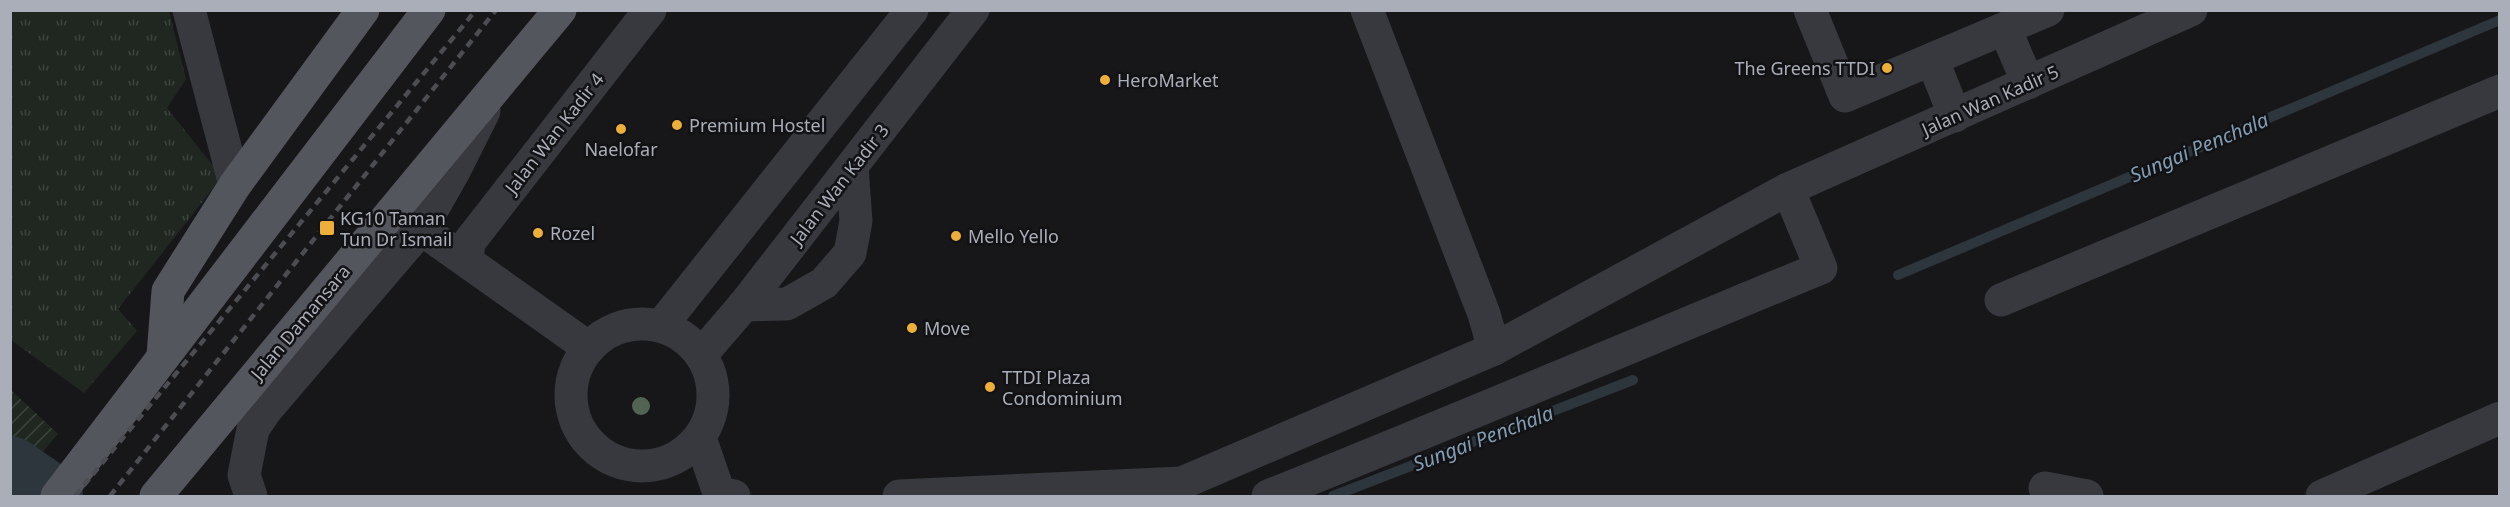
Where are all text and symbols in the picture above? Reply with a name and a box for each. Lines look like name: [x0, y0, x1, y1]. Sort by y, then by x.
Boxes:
place label: The Greens TTDI: [1735, 56, 1875, 80]
street label: Jalan Wan Kadir 5: [1916, 59, 2062, 142]
marker: The Greens TTDI: [1880, 61, 1894, 75]
street label: Jalan Wan Kadir 4: [498, 68, 609, 200]
place label: HeroMarket: [1117, 68, 1219, 92]
marker: HeroMarket: [1098, 73, 1112, 87]
water label: Sungai Penchala: [2126, 106, 2272, 188]
place label: Premium Hostel: [689, 113, 825, 137]
marker: Premium Hostel: [670, 118, 684, 132]
street label: Jalan Wan Kadir 3: [783, 119, 894, 251]
marker: Naelofar: [614, 122, 628, 136]
place label: Naelofar: [584, 137, 658, 161]
place label: KG10 Taman Tun Dr Ismail: [340, 206, 452, 251]
marker: KG10 Taman Tun Dr Ismail: [318, 219, 336, 237]
place label: Rozel: [550, 221, 595, 245]
place label: Mello Yello: [968, 224, 1059, 248]
marker: Rozel: [531, 226, 545, 240]
marker: Mello Yello: [949, 229, 963, 243]
street label: Jalan Damansara: [244, 260, 355, 386]
place label: Move: [924, 316, 970, 340]
marker: Move: [905, 321, 919, 335]
place label: TTDI Plaza Condominium: [1002, 365, 1123, 410]
marker: TTDI Plaza Condominium: [983, 380, 997, 394]
water label: Sungai Penchala: [1409, 399, 1557, 477]

